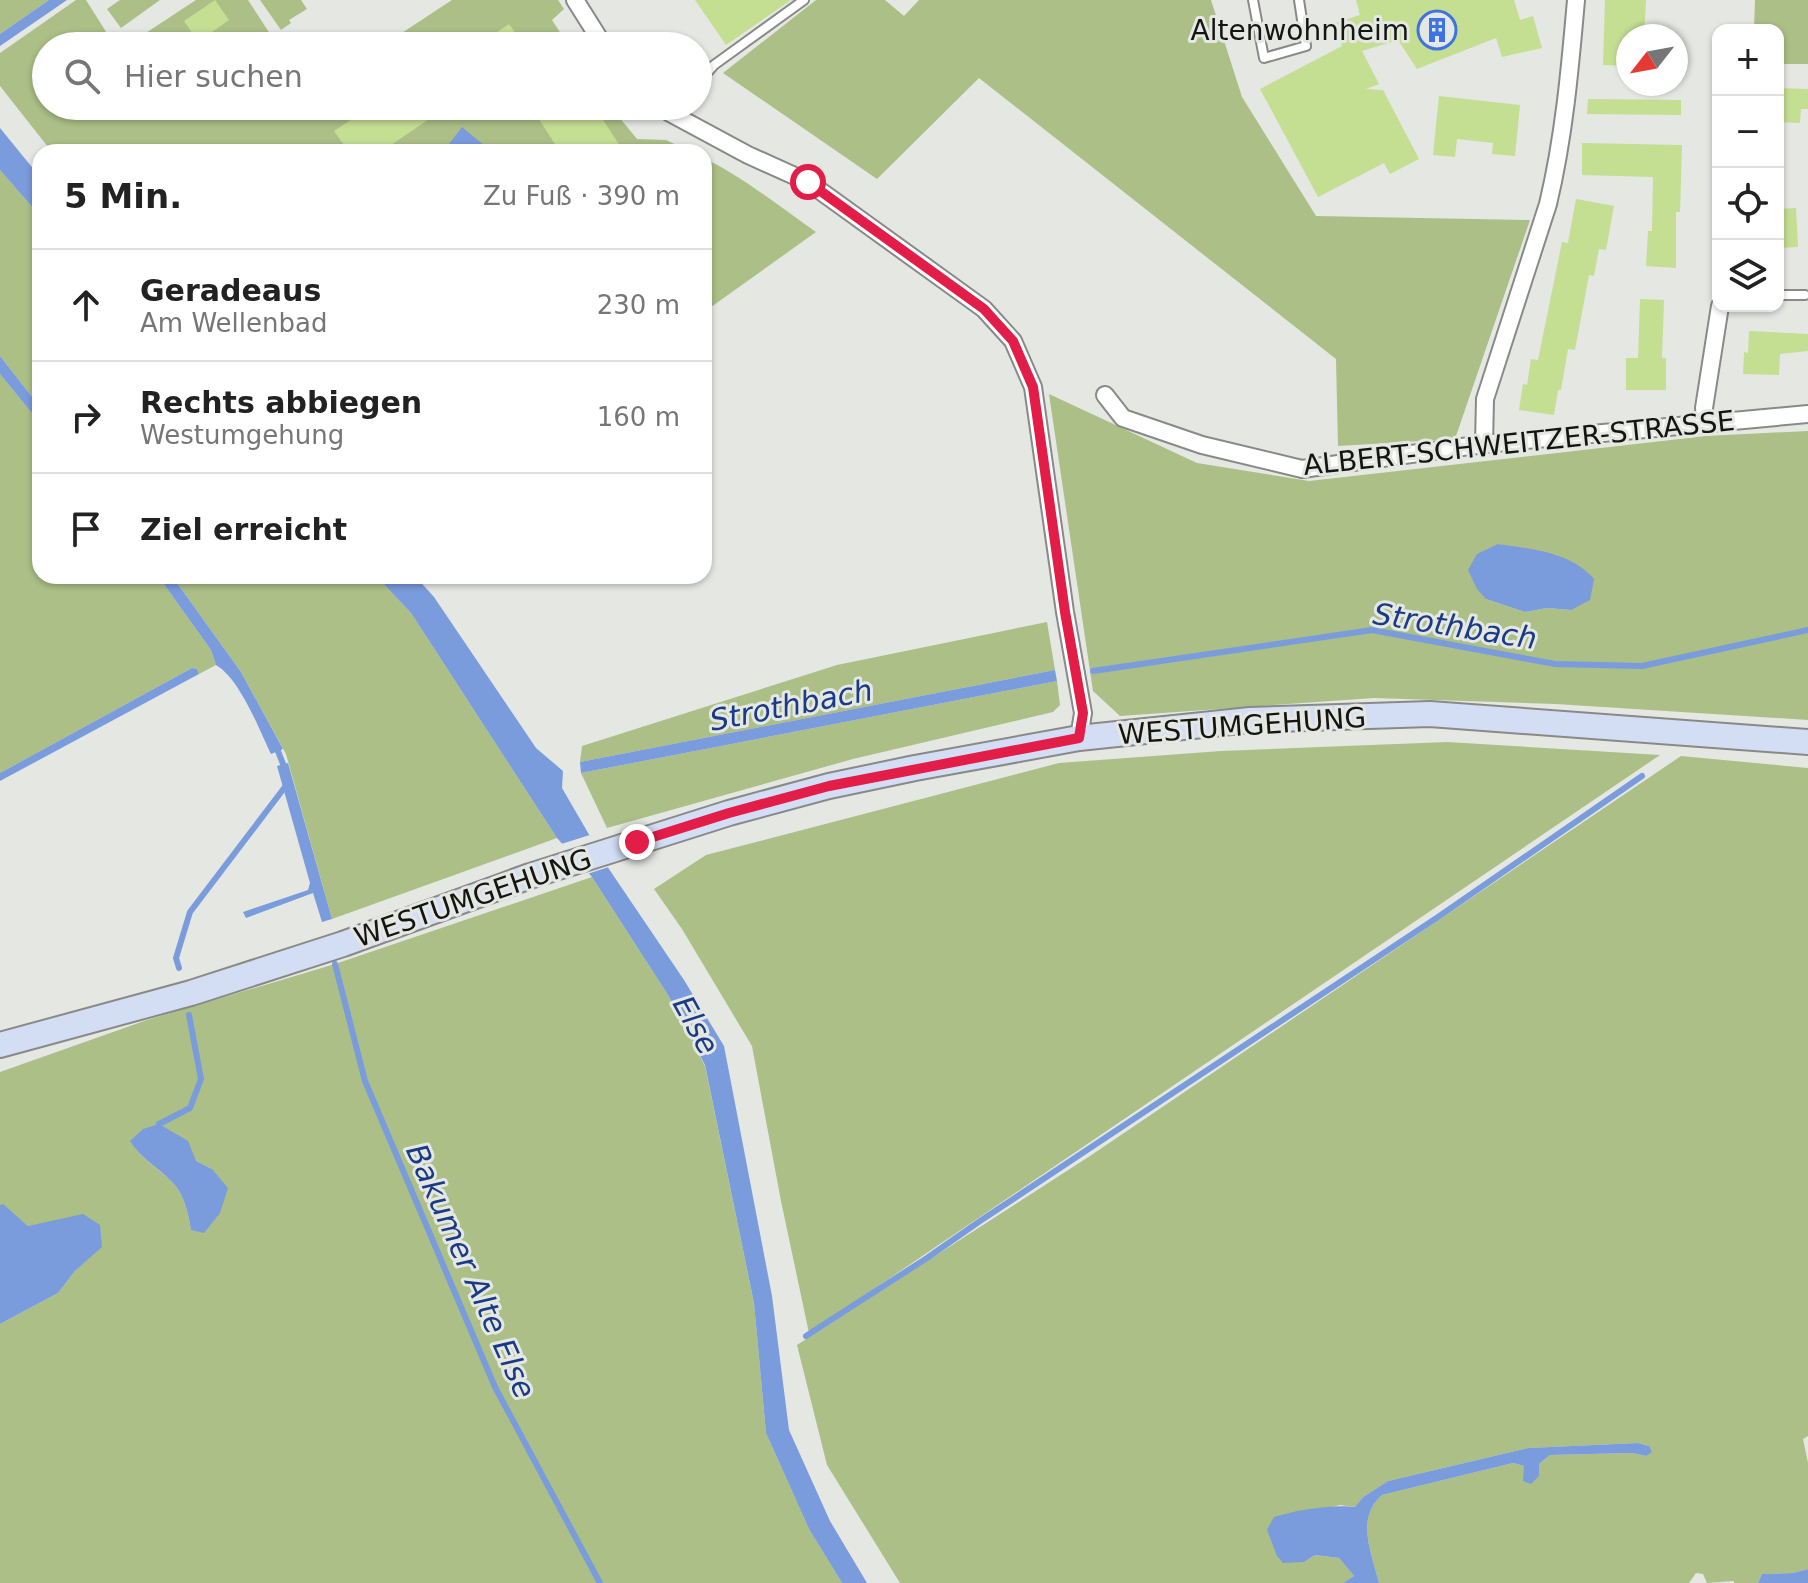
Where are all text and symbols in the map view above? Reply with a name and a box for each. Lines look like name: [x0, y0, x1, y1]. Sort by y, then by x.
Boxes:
building icon: Altenwohnheim: [1416, 9, 1458, 51]
place label: Altenwohnheim: [1191, 14, 1409, 47]
north arrow: [1616, 24, 1688, 96]
map controls: [1712, 24, 1784, 312]
button: +: [1712, 24, 1784, 96]
search box: [32, 32, 712, 120]
icon: search: [60, 54, 104, 98]
text: Hier suchen: [124, 59, 303, 94]
button: −: [1712, 96, 1784, 168]
route start: [790, 164, 826, 200]
button: locate: [1712, 168, 1784, 240]
text: 5 Min.: [64, 176, 182, 216]
text: Zu Fuß · 390 m: [483, 181, 680, 211]
button: layers: [1712, 240, 1784, 312]
text: Geradeaus: [140, 273, 321, 308]
icon: ahead: [64, 283, 108, 327]
text: 230 m: [597, 290, 680, 320]
text: Am Wellenbad: [140, 308, 327, 338]
text: Rechts abbiegen: [140, 385, 422, 420]
icon: right: [64, 395, 108, 439]
text: 160 m: [597, 402, 680, 432]
street label: ALBERT-SCHWEITZER-STRASSE: [1302, 404, 1736, 482]
text: Westumgehung: [140, 420, 344, 450]
icon: arrive: [64, 507, 108, 551]
text: Ziel erreicht: [140, 512, 347, 547]
water label: Strothbach: [1371, 596, 1539, 656]
water label: Strothbach: [707, 672, 875, 738]
street label: WESTUMGEHUNG: [1117, 701, 1367, 751]
route end: [619, 824, 655, 860]
street label: WESTUMGEHUNG: [350, 842, 596, 954]
water label: Else: [666, 990, 726, 1060]
water label: Bakumer Alte Else: [399, 1138, 543, 1404]

